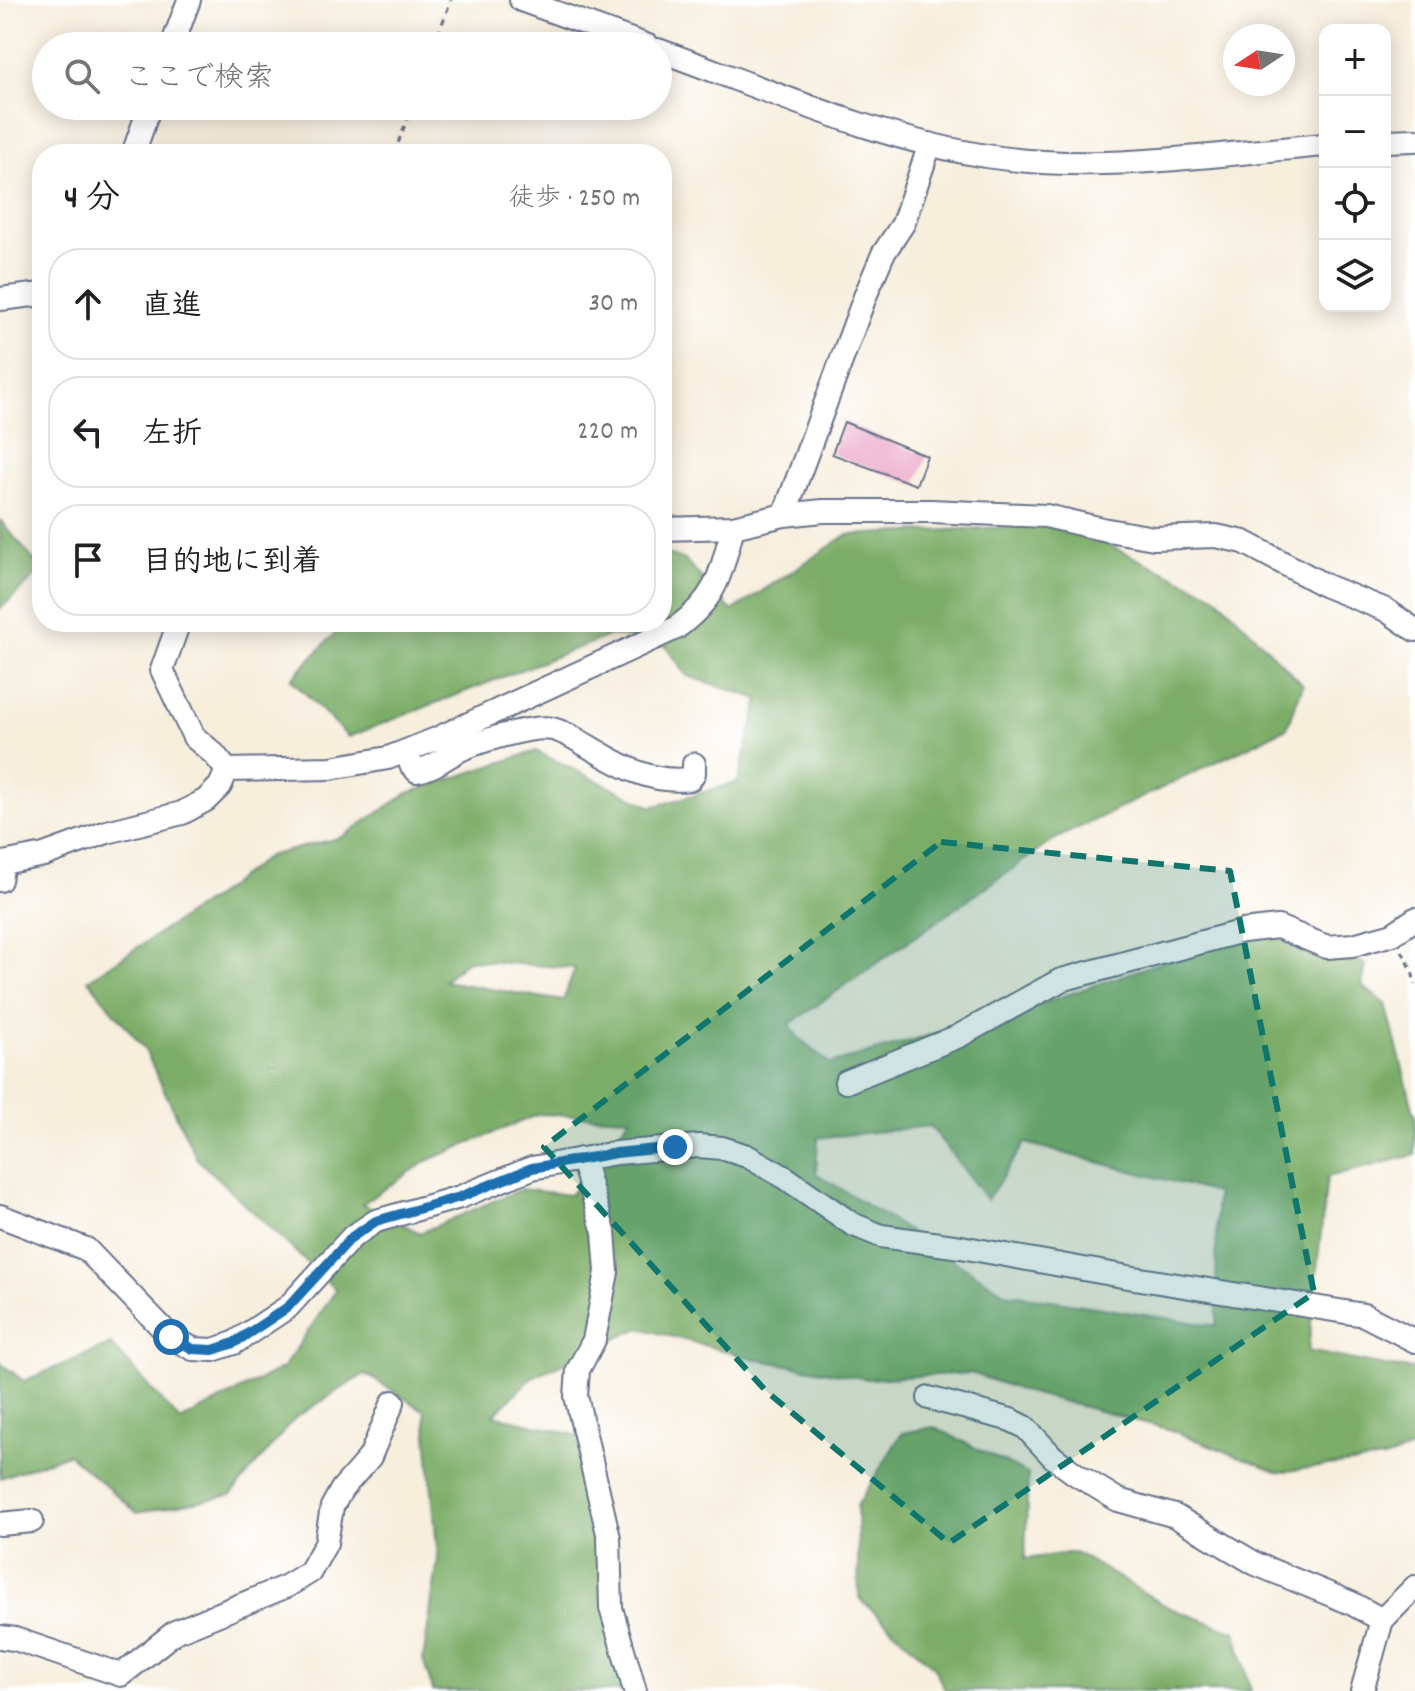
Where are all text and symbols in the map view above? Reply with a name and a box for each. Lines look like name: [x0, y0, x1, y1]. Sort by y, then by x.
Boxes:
north arrow: [1223, 24, 1295, 96]
map controls: [1319, 24, 1391, 312]
button: +: [1319, 24, 1391, 96]
search box: [32, 32, 672, 120]
icon: search: [60, 54, 104, 98]
text: ここで検索: [124, 59, 274, 102]
button: −: [1319, 96, 1391, 168]
button: locate: [1319, 168, 1391, 240]
text: 4 分: [64, 176, 120, 225]
text: 徒歩 · 250 m: [509, 181, 640, 218]
button: layers: [1319, 240, 1391, 312]
icon: ahead: [66, 282, 110, 326]
text: 30 m: [588, 286, 638, 323]
text: 直進: [142, 287, 202, 330]
icon: left: [66, 410, 110, 454]
text: 220 m: [577, 414, 638, 451]
text: 左折: [142, 415, 202, 458]
icon: arrive: [66, 538, 110, 582]
text: 目的地に到着: [142, 543, 322, 586]
route end: [657, 1129, 693, 1165]
route start: [153, 1319, 189, 1355]

